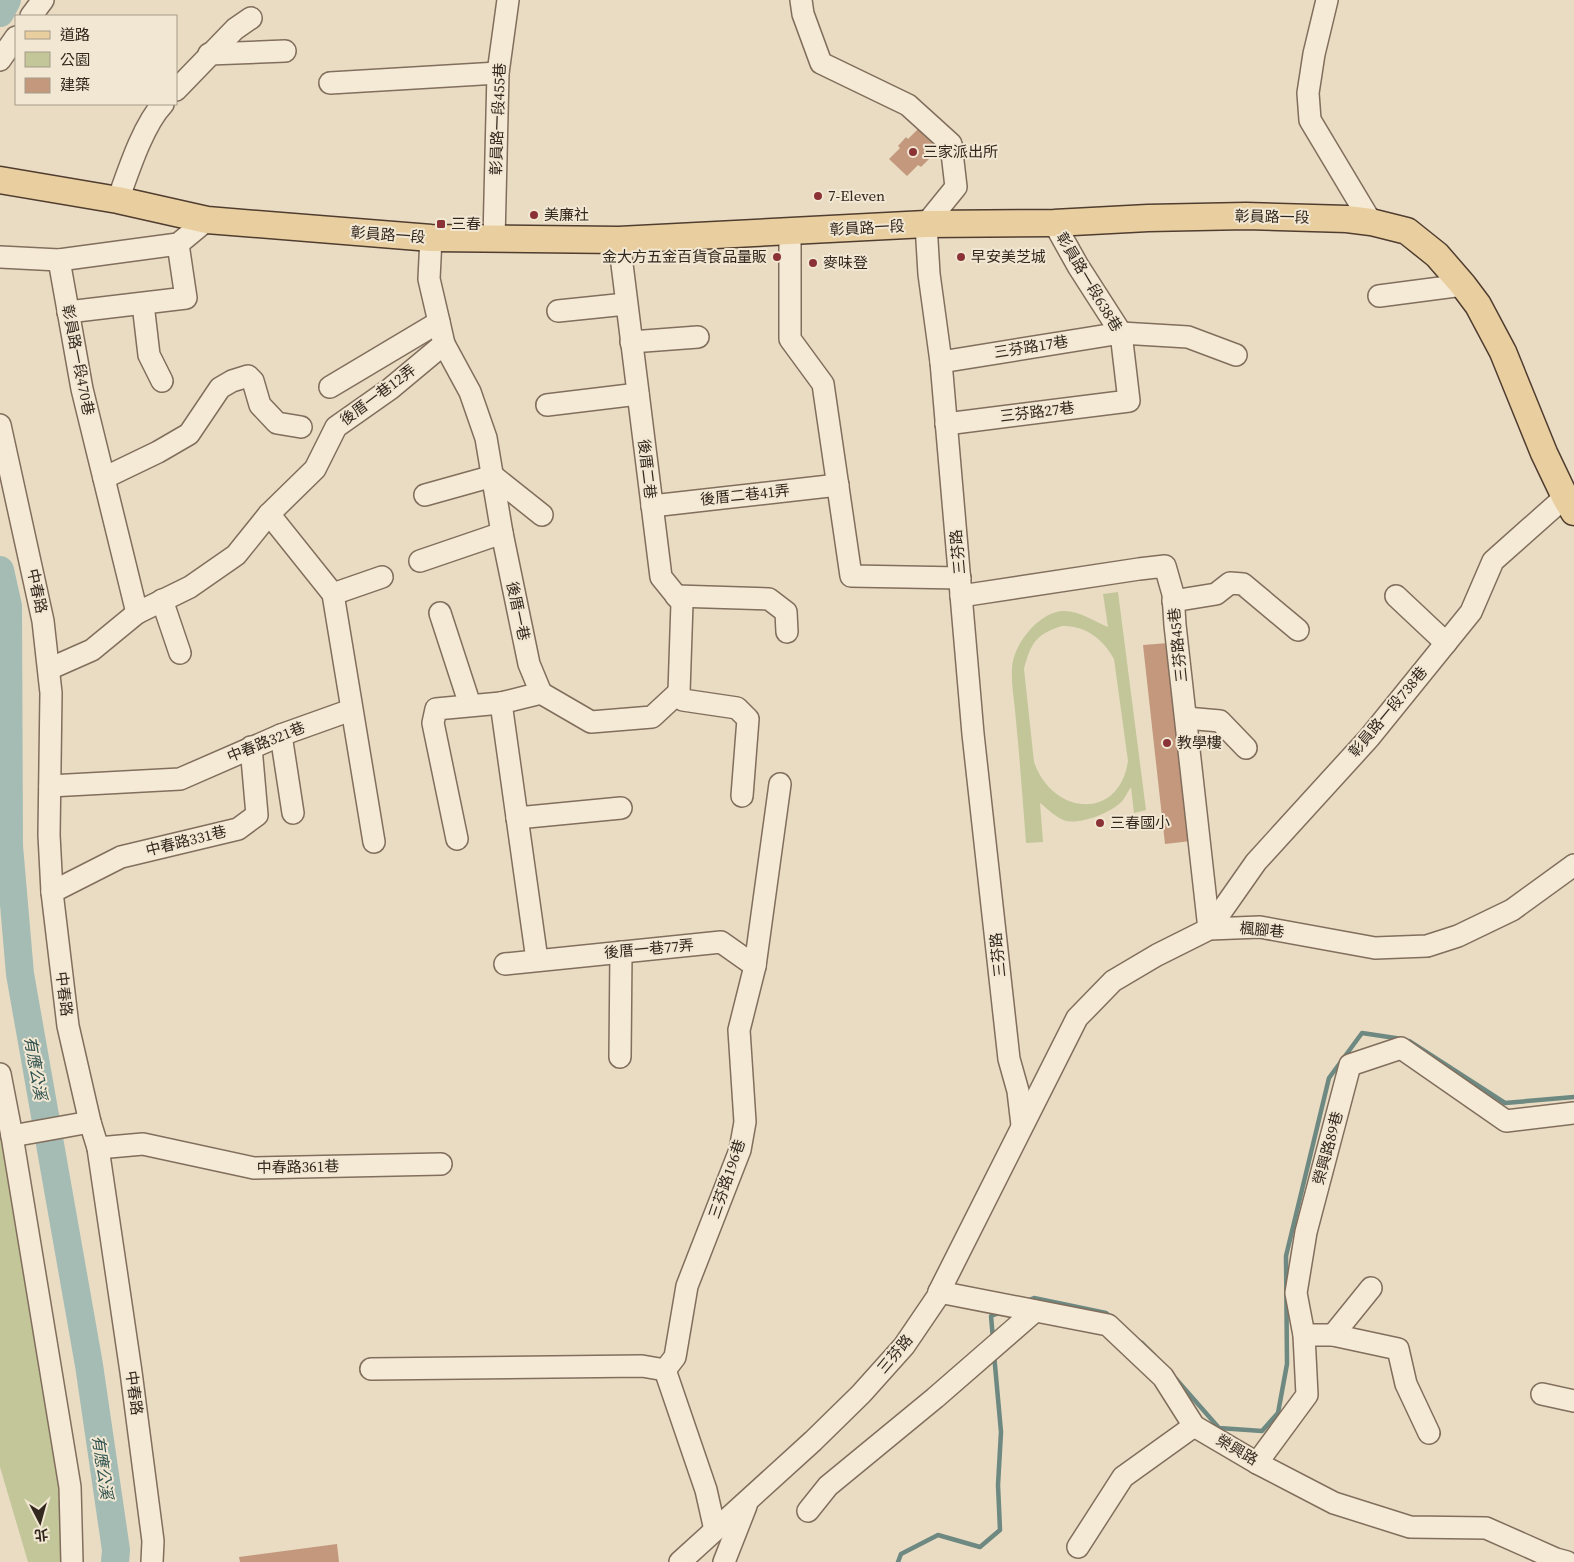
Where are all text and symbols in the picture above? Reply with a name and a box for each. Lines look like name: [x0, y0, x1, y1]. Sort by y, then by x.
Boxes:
legend: [15, 15, 178, 105]
text: 道路: [60, 24, 90, 45]
text: 公園: [60, 49, 90, 70]
street label: 彰員路一段455巷: [485, 62, 510, 176]
text: 建築: [60, 74, 90, 95]
place label: 三家派出所: [923, 141, 998, 162]
marker: 三家派出所: [907, 146, 919, 158]
place label: 7-Eleven: [828, 185, 885, 206]
marker: 7-Eleven: [812, 190, 824, 202]
place label: 美廉社: [544, 204, 589, 225]
street label: 彰員路一段: [1234, 205, 1310, 228]
marker: 美廉社: [528, 209, 540, 221]
place label: 三春: [451, 213, 481, 234]
street label: 彰員路一段: [829, 215, 905, 240]
marker: 三春: [435, 218, 447, 230]
street label: 彰員路一段: [350, 221, 426, 248]
street label: 彰員路一段638巷: [1051, 228, 1127, 335]
place label: 金大方五金百貨食品量販: [602, 246, 767, 267]
place label: 早安美芝城: [971, 246, 1046, 267]
marker: 金大方五金百貨食品量販: [771, 251, 783, 263]
marker: 早安美芝城: [955, 251, 967, 263]
place label: 麥味登: [823, 252, 868, 273]
marker: 麥味登: [807, 257, 819, 269]
street label: 彰員路一段470巷: [57, 303, 100, 417]
street label: 三芬路17巷: [992, 330, 1070, 363]
street label: 後厝一巷12弄: [335, 359, 420, 430]
street label: 三芬路27巷: [998, 397, 1075, 426]
street label: 後厝二巷: [633, 438, 662, 500]
street label: 後厝二巷41弄: [699, 479, 791, 510]
street label: 三芬路: [945, 529, 970, 575]
street label: 中春路: [23, 567, 52, 615]
street label: 後厝一巷: [502, 579, 535, 642]
street label: 三芬路45巷: [1163, 607, 1192, 683]
street label: 彰員路一段738巷: [1343, 662, 1432, 762]
street label: 中春路321巷: [224, 716, 308, 767]
place label: 教學樓: [1177, 732, 1222, 753]
marker: 教學樓: [1161, 737, 1173, 749]
place label: 三春國小: [1110, 812, 1170, 833]
marker: 三春國小: [1094, 817, 1106, 829]
street label: 中春路331巷: [143, 820, 228, 861]
street label: 楓腳巷: [1239, 917, 1285, 942]
street label: 三芬路: [985, 932, 1010, 979]
street label: 後厝一巷77弄: [603, 934, 695, 963]
street label: 中春路: [51, 970, 78, 1018]
water label: 有應公溪: [20, 1035, 53, 1103]
street label: 榮興路89巷: [1308, 1109, 1347, 1187]
street label: 三芬路196巷: [703, 1136, 750, 1221]
street label: 中春路361巷: [257, 1155, 339, 1178]
street label: 三芬路: [872, 1330, 917, 1378]
street label: 中春路: [121, 1369, 148, 1417]
street label: 榮興路: [1213, 1429, 1262, 1470]
water label: 有應公溪: [88, 1434, 119, 1502]
north arrow: [15, 1497, 65, 1547]
text: 北: [33, 1524, 49, 1546]

